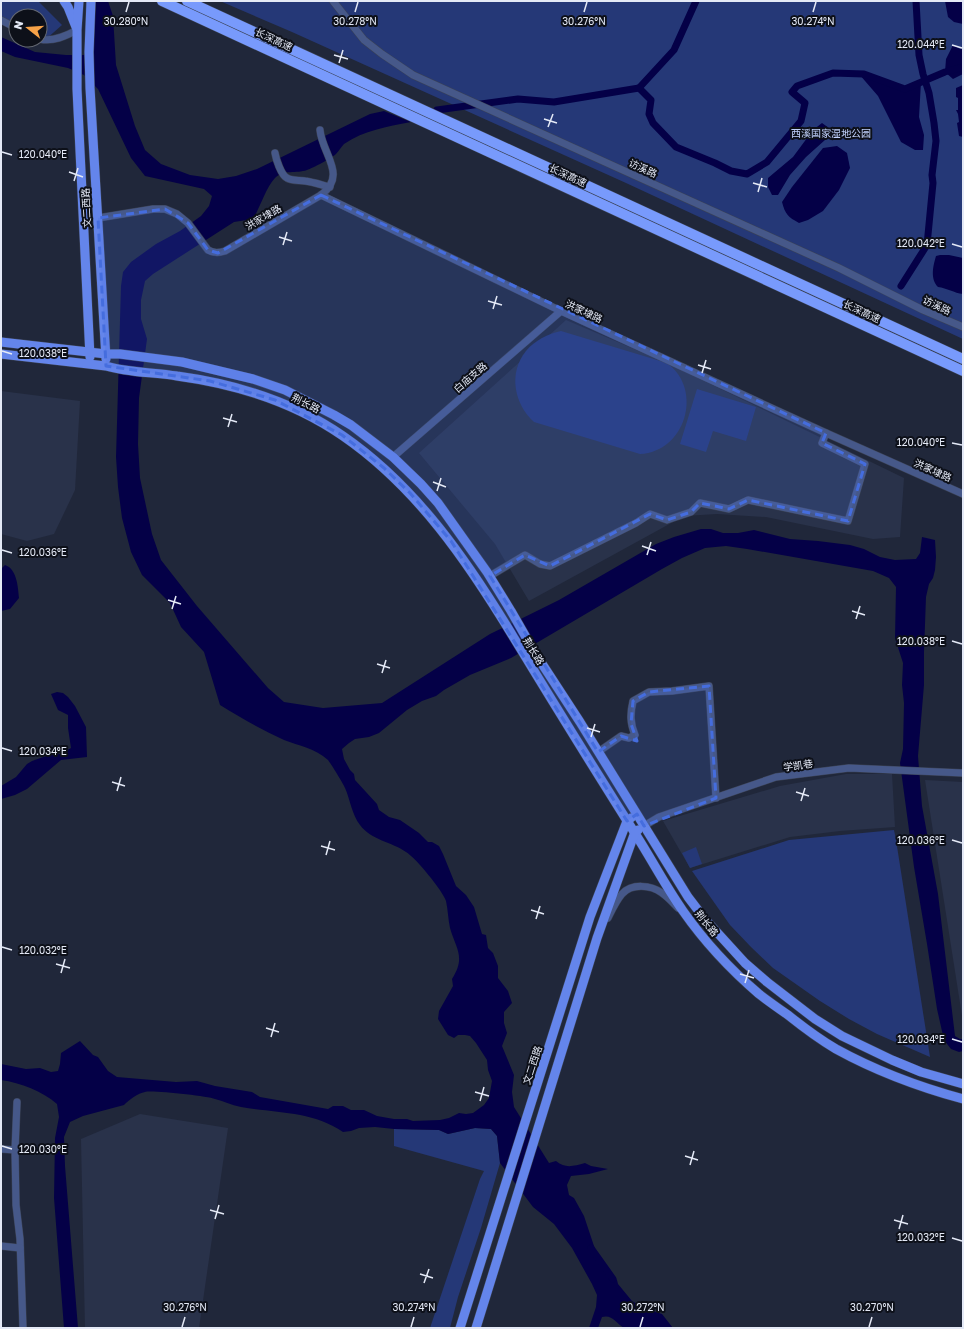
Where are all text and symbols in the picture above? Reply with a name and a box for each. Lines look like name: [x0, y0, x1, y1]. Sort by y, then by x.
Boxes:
north arrow: [8, 8, 48, 48]
text: 30.280°N: [104, 15, 148, 27]
text: 30.278°N: [333, 15, 377, 27]
text: 30.276°N: [562, 15, 606, 27]
text: 30.274°N: [791, 15, 835, 27]
text: N: [11, 19, 25, 31]
street label: 长深高速: [253, 25, 295, 53]
text: 120.044°E: [897, 38, 945, 50]
park label: 西溪国家湿地公园: [791, 127, 871, 139]
text: 120.040°E: [19, 148, 67, 160]
street label: 访溪路: [627, 156, 659, 180]
street label: 长深高速: [547, 161, 589, 189]
street label: 文二西路: [79, 188, 93, 228]
street label: 洪家埭路: [243, 202, 283, 232]
text: 120.042°E: [897, 237, 945, 249]
street label: 访溪路: [921, 293, 953, 317]
street label: 洪家埭路: [563, 297, 605, 325]
street label: 长深高速: [841, 297, 883, 325]
text: 120.038°E: [19, 347, 67, 359]
street label: 白庙支路: [451, 359, 489, 395]
street label: 荆长路: [290, 391, 322, 415]
text: 120.040°E: [897, 436, 945, 448]
street label: 洪家埭路: [912, 456, 954, 484]
text: 120.036°E: [19, 546, 67, 558]
street label: 荆长路: [521, 635, 547, 667]
text: 120.038°E: [897, 635, 945, 647]
text: 120.034°E: [19, 745, 67, 757]
street label: 学凯巷: [782, 757, 814, 773]
text: 120.036°E: [897, 834, 945, 846]
street label: 荆长路: [693, 908, 721, 938]
text: 120.032°E: [19, 944, 67, 956]
text: 120.034°E: [897, 1033, 945, 1045]
street label: 文二西路: [520, 1044, 544, 1086]
text: 120.030°E: [19, 1143, 67, 1155]
text: 120.032°E: [897, 1231, 945, 1243]
text: 30.276°N: [163, 1301, 207, 1313]
text: 30.274°N: [392, 1301, 436, 1313]
text: 30.272°N: [621, 1301, 665, 1313]
text: 30.270°N: [850, 1301, 894, 1313]

